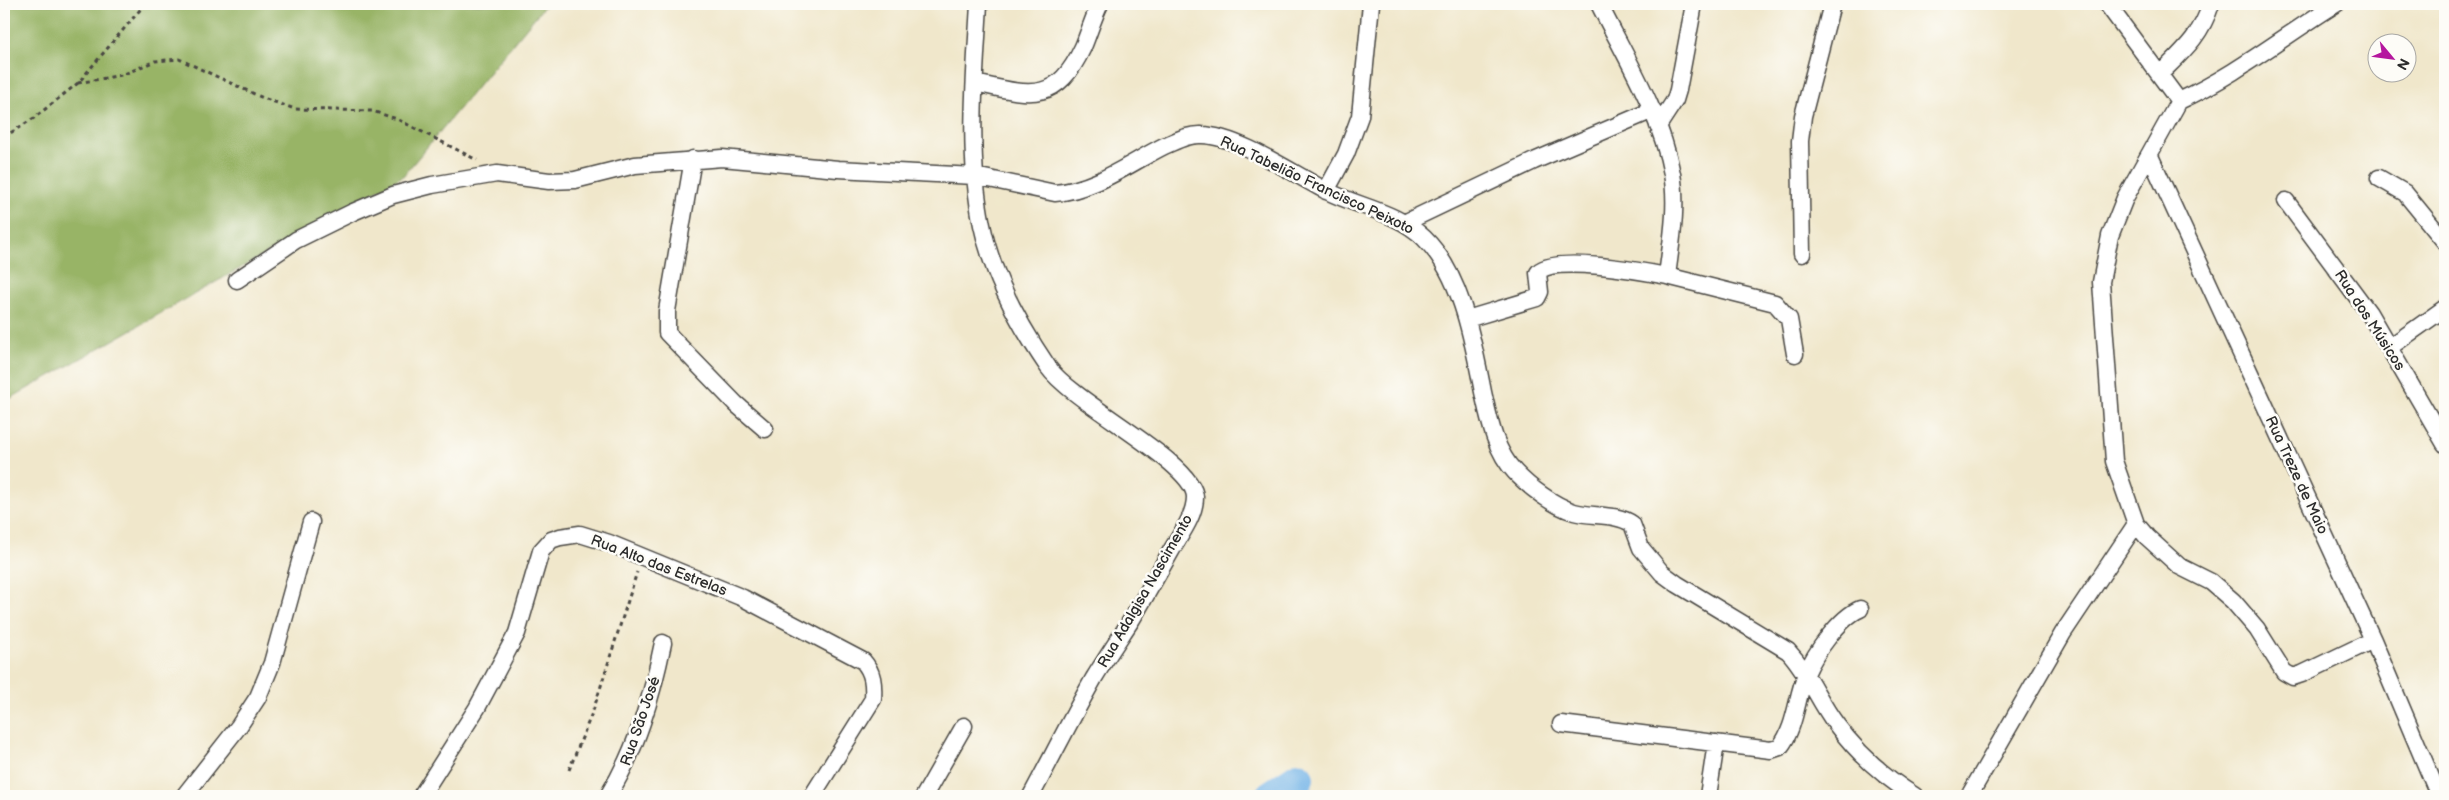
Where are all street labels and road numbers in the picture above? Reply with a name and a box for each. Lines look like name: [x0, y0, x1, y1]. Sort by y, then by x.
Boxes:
street label: Rua Tabelião Francisco Peixoto: [1217, 132, 1417, 239]
street label: Rua dos Músicos: [2330, 266, 2409, 375]
street label: Rua Treze de Maio: [2261, 413, 2332, 537]
street label: Rua Adalgisa Nascimento: [1094, 511, 1197, 671]
street label: Rua Alto das Estrelas: [588, 531, 730, 600]
street label: Rua São José: [616, 674, 665, 768]

